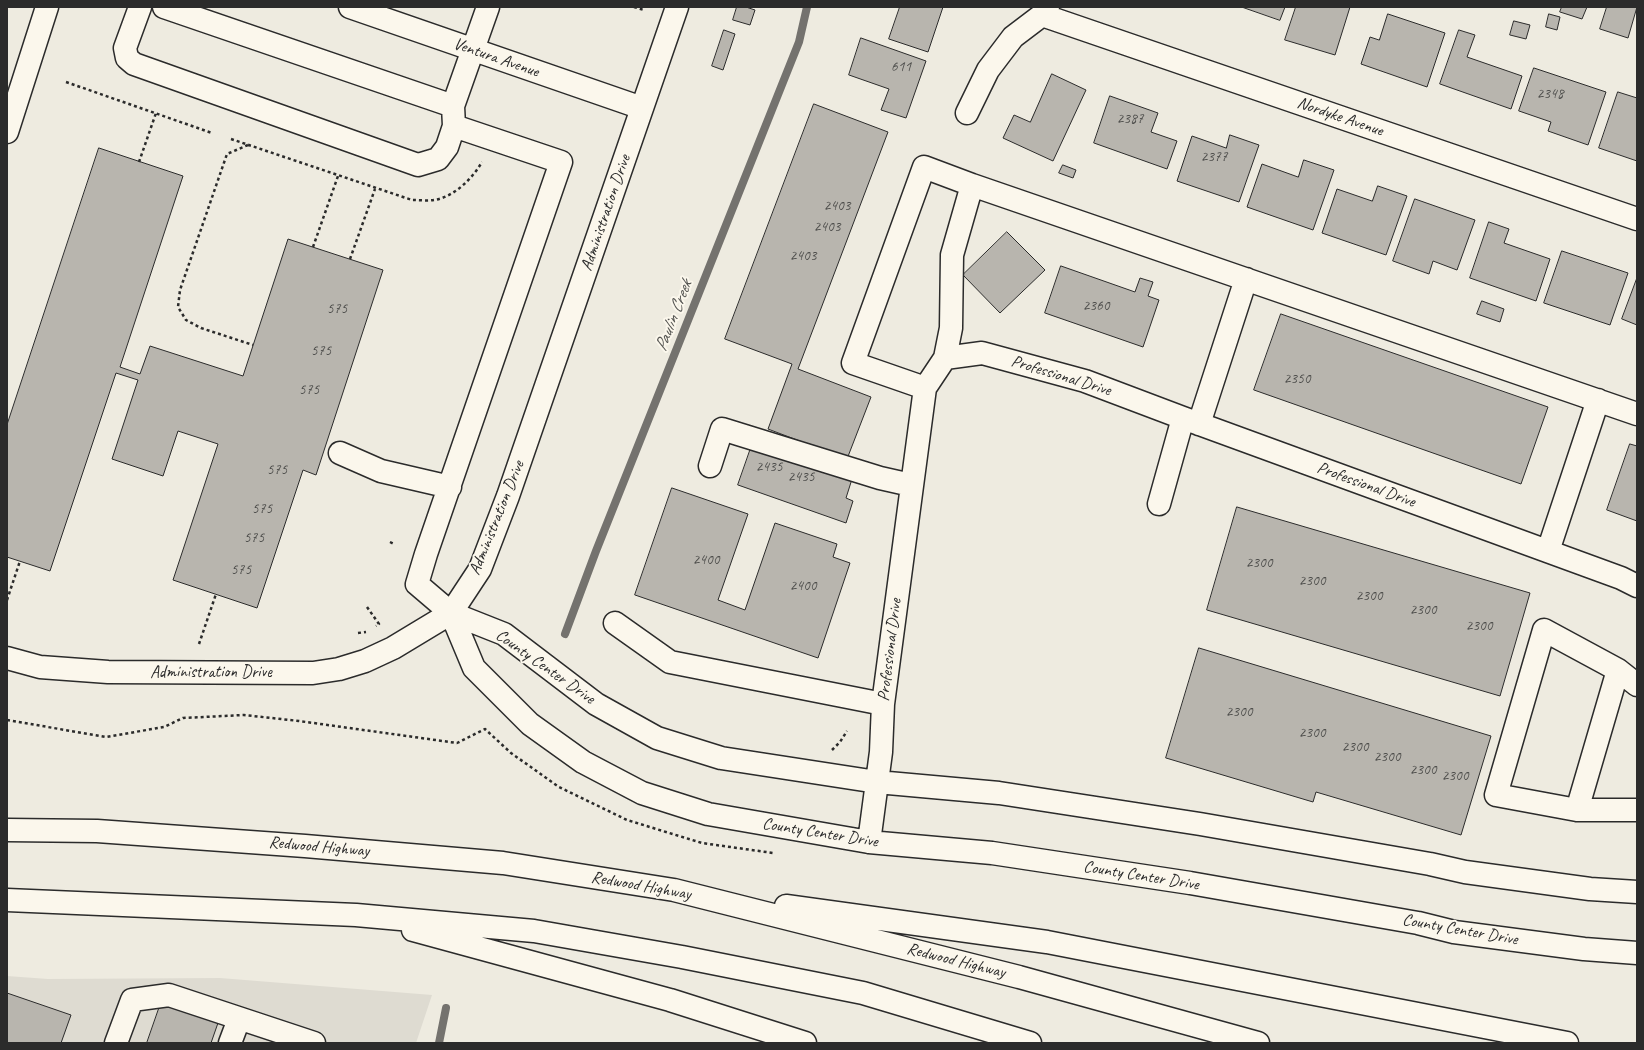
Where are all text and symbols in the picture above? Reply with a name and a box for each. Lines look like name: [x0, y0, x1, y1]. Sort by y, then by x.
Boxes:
street label: Ventura Avenue: [451, 34, 541, 82]
house number: 611: [891, 58, 911, 76]
house number: 2348: [1537, 85, 1563, 103]
street label: Nordyke Avenue: [1294, 93, 1386, 141]
house number: 2387: [1117, 110, 1143, 128]
house number: 2377: [1201, 148, 1227, 166]
street label: Administration Drive: [577, 152, 635, 274]
house number: 2403: [824, 197, 850, 215]
house number: 2403: [814, 218, 840, 236]
house number: 2403: [790, 247, 816, 265]
water label: Paulin Creek: [651, 277, 697, 355]
house number: 2360: [1083, 297, 1109, 315]
house number: 575: [327, 300, 347, 318]
house number: 575: [311, 342, 331, 360]
street label: Professional Drive: [1009, 351, 1113, 401]
house number: 2350: [1284, 370, 1310, 388]
house number: 575: [299, 381, 319, 399]
street label: Administration Drive: [465, 458, 529, 578]
house number: 2435: [756, 458, 782, 476]
street label: Professional Drive: [1314, 458, 1418, 512]
house number: 575: [267, 461, 287, 479]
house number: 2435: [788, 468, 814, 486]
house number: 575: [252, 500, 272, 518]
house number: 575: [244, 529, 264, 547]
house number: 2400: [693, 551, 719, 569]
house number: 2300: [1246, 554, 1272, 572]
house number: 575: [231, 561, 251, 579]
house number: 2300: [1299, 572, 1325, 590]
house number: 2400: [790, 577, 816, 595]
house number: 2300: [1356, 587, 1382, 605]
street label: Professional Drive: [874, 598, 906, 702]
house number: 2300: [1410, 601, 1436, 619]
house number: 2300: [1466, 617, 1492, 635]
street label: County Center Drive: [491, 625, 599, 709]
street label: Administration Drive: [150, 663, 272, 683]
house number: 2300: [1226, 703, 1252, 721]
house number: 2300: [1299, 724, 1325, 742]
house number: 2300: [1342, 738, 1368, 756]
house number: 2300: [1374, 748, 1400, 766]
house number: 2300: [1410, 761, 1436, 779]
house number: 2300: [1442, 767, 1468, 785]
street label: County Center Drive: [761, 814, 879, 852]
street label: Redwood Highway: [268, 832, 370, 862]
street label: County Center Drive: [1082, 857, 1200, 895]
street label: Redwood Highway: [590, 867, 692, 905]
street label: County Center Drive: [1401, 910, 1519, 950]
street label: Redwood Highway: [905, 939, 1007, 983]

